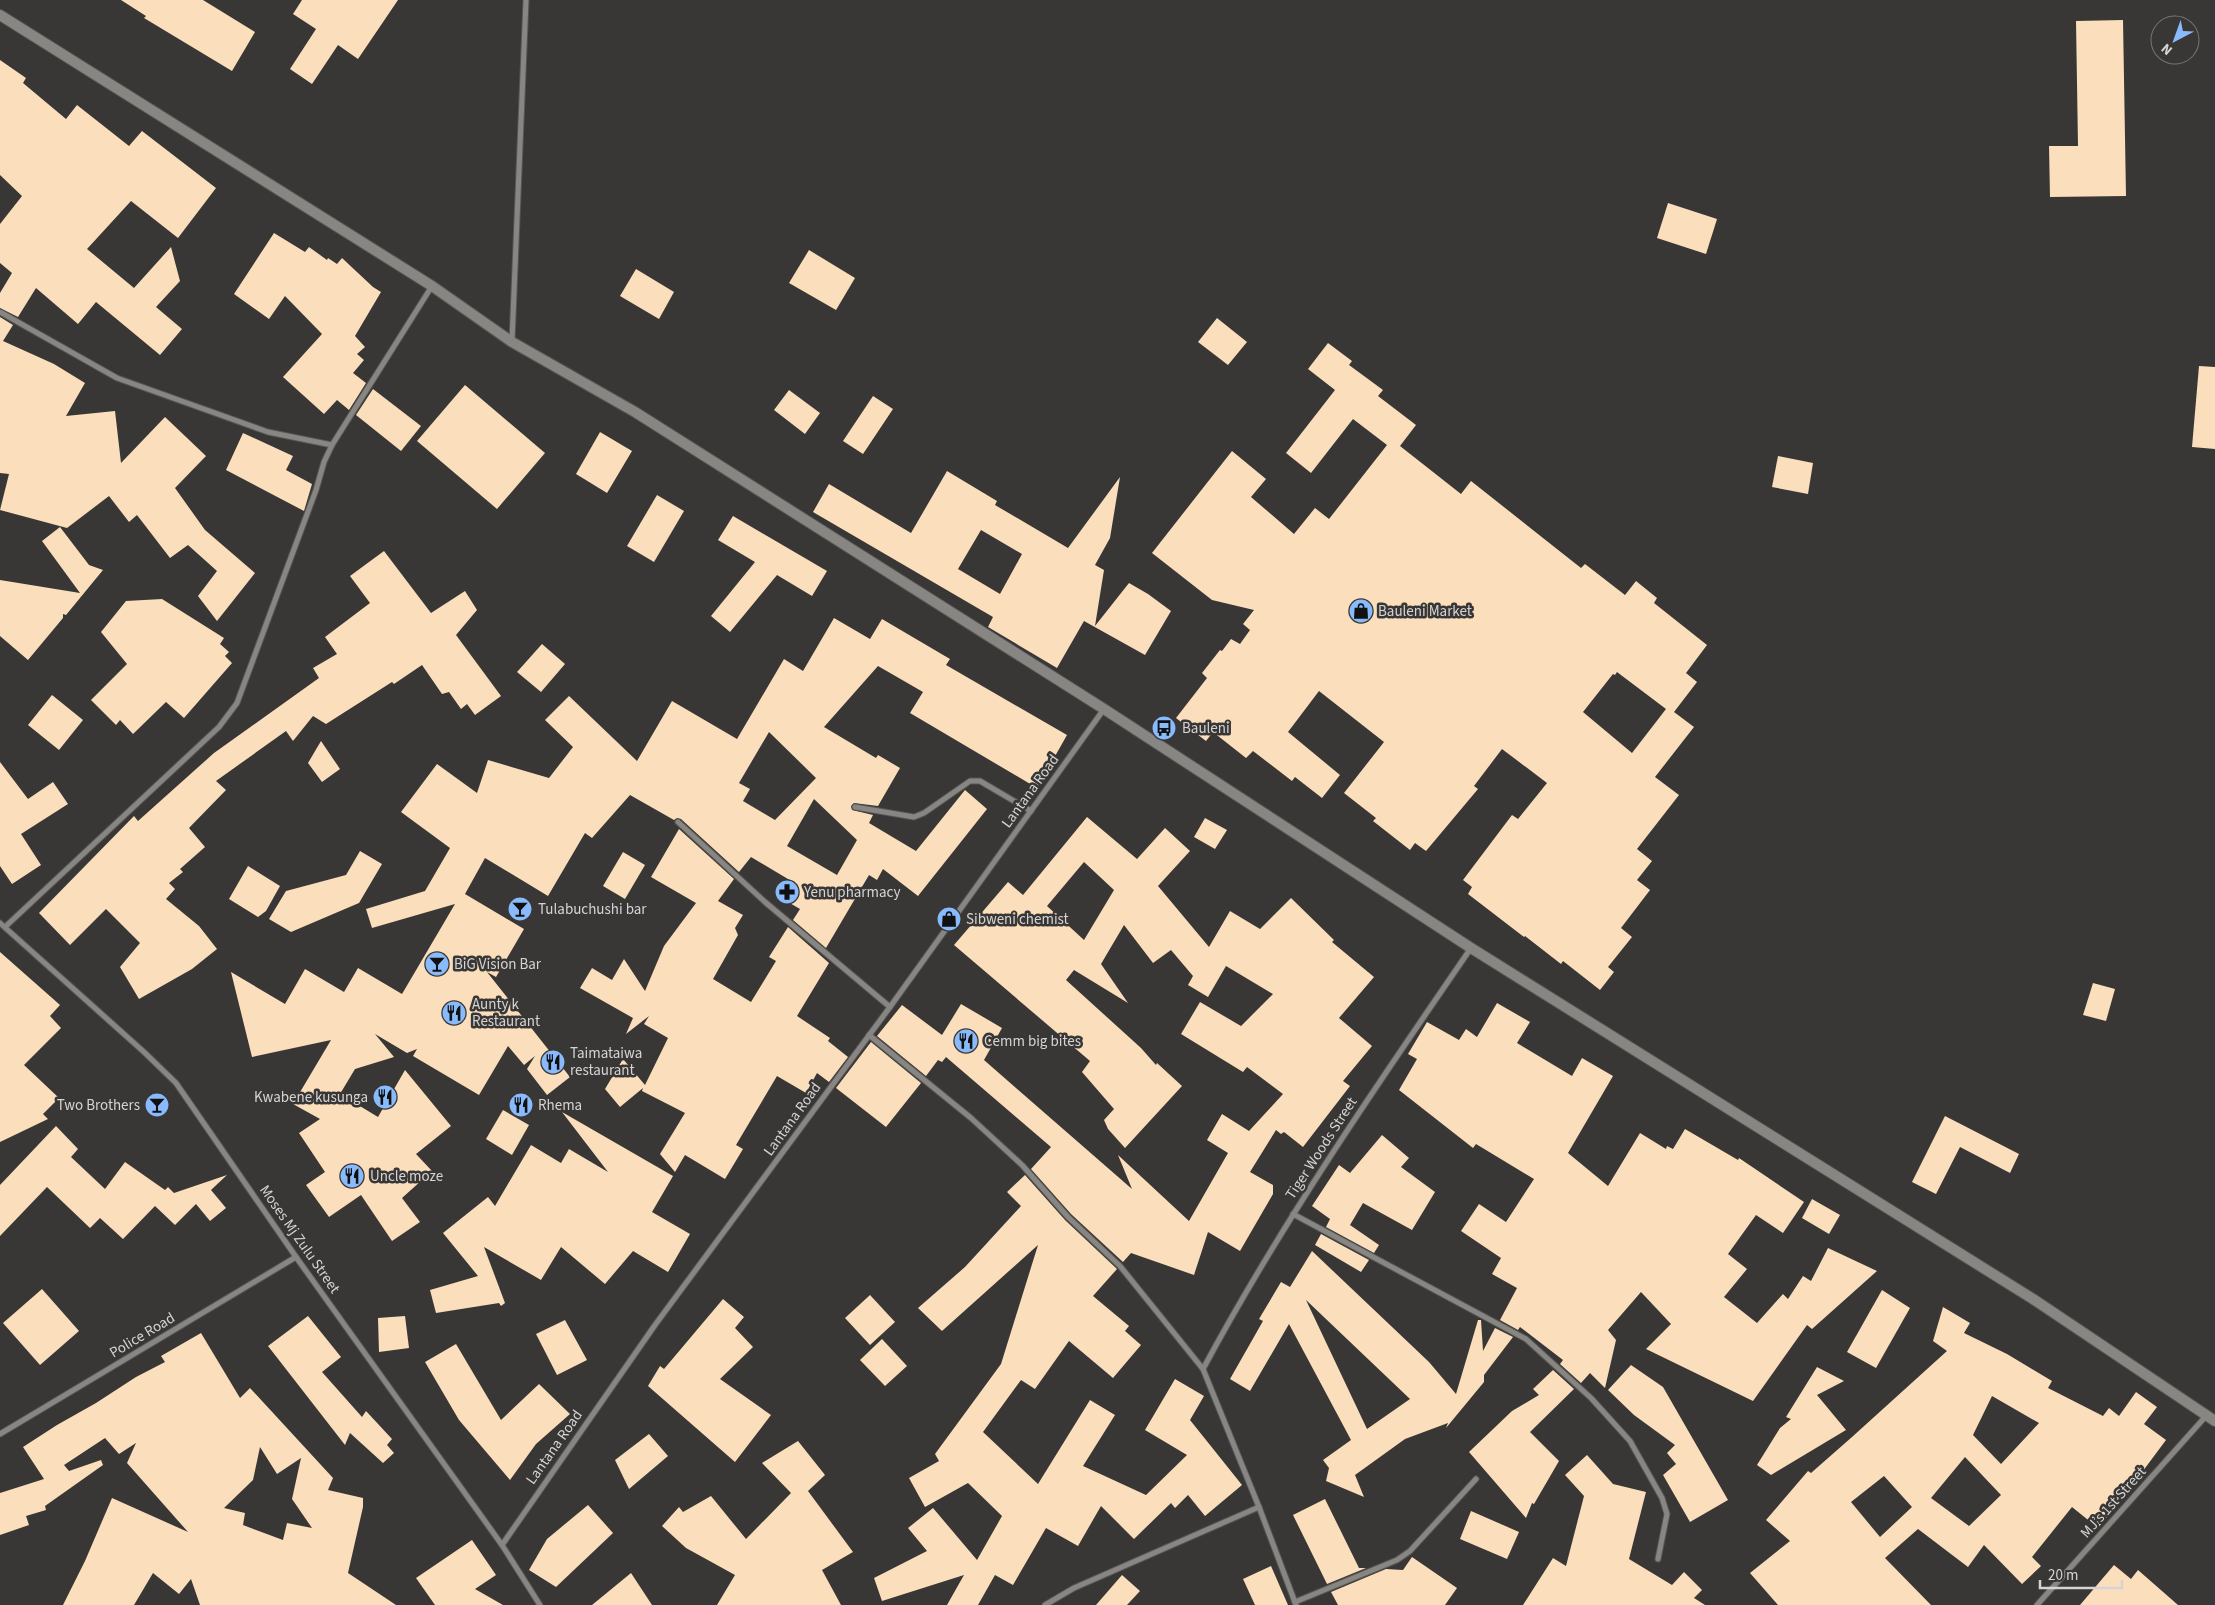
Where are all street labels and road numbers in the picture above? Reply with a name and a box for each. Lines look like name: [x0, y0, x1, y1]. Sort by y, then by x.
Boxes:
street label: Lantana Road: [997, 750, 1064, 832]
street label: Lantana Road: [759, 1078, 826, 1160]
street label: Tiger Woods Street: [1280, 1093, 1362, 1203]
street label: Moses Mj Zulu Street: [254, 1181, 345, 1298]
street label: Police Road: [106, 1308, 179, 1363]
street label: Lantana Road: [521, 1406, 588, 1489]
street label: MJ’s 1st Street: [2076, 1462, 2151, 1543]

